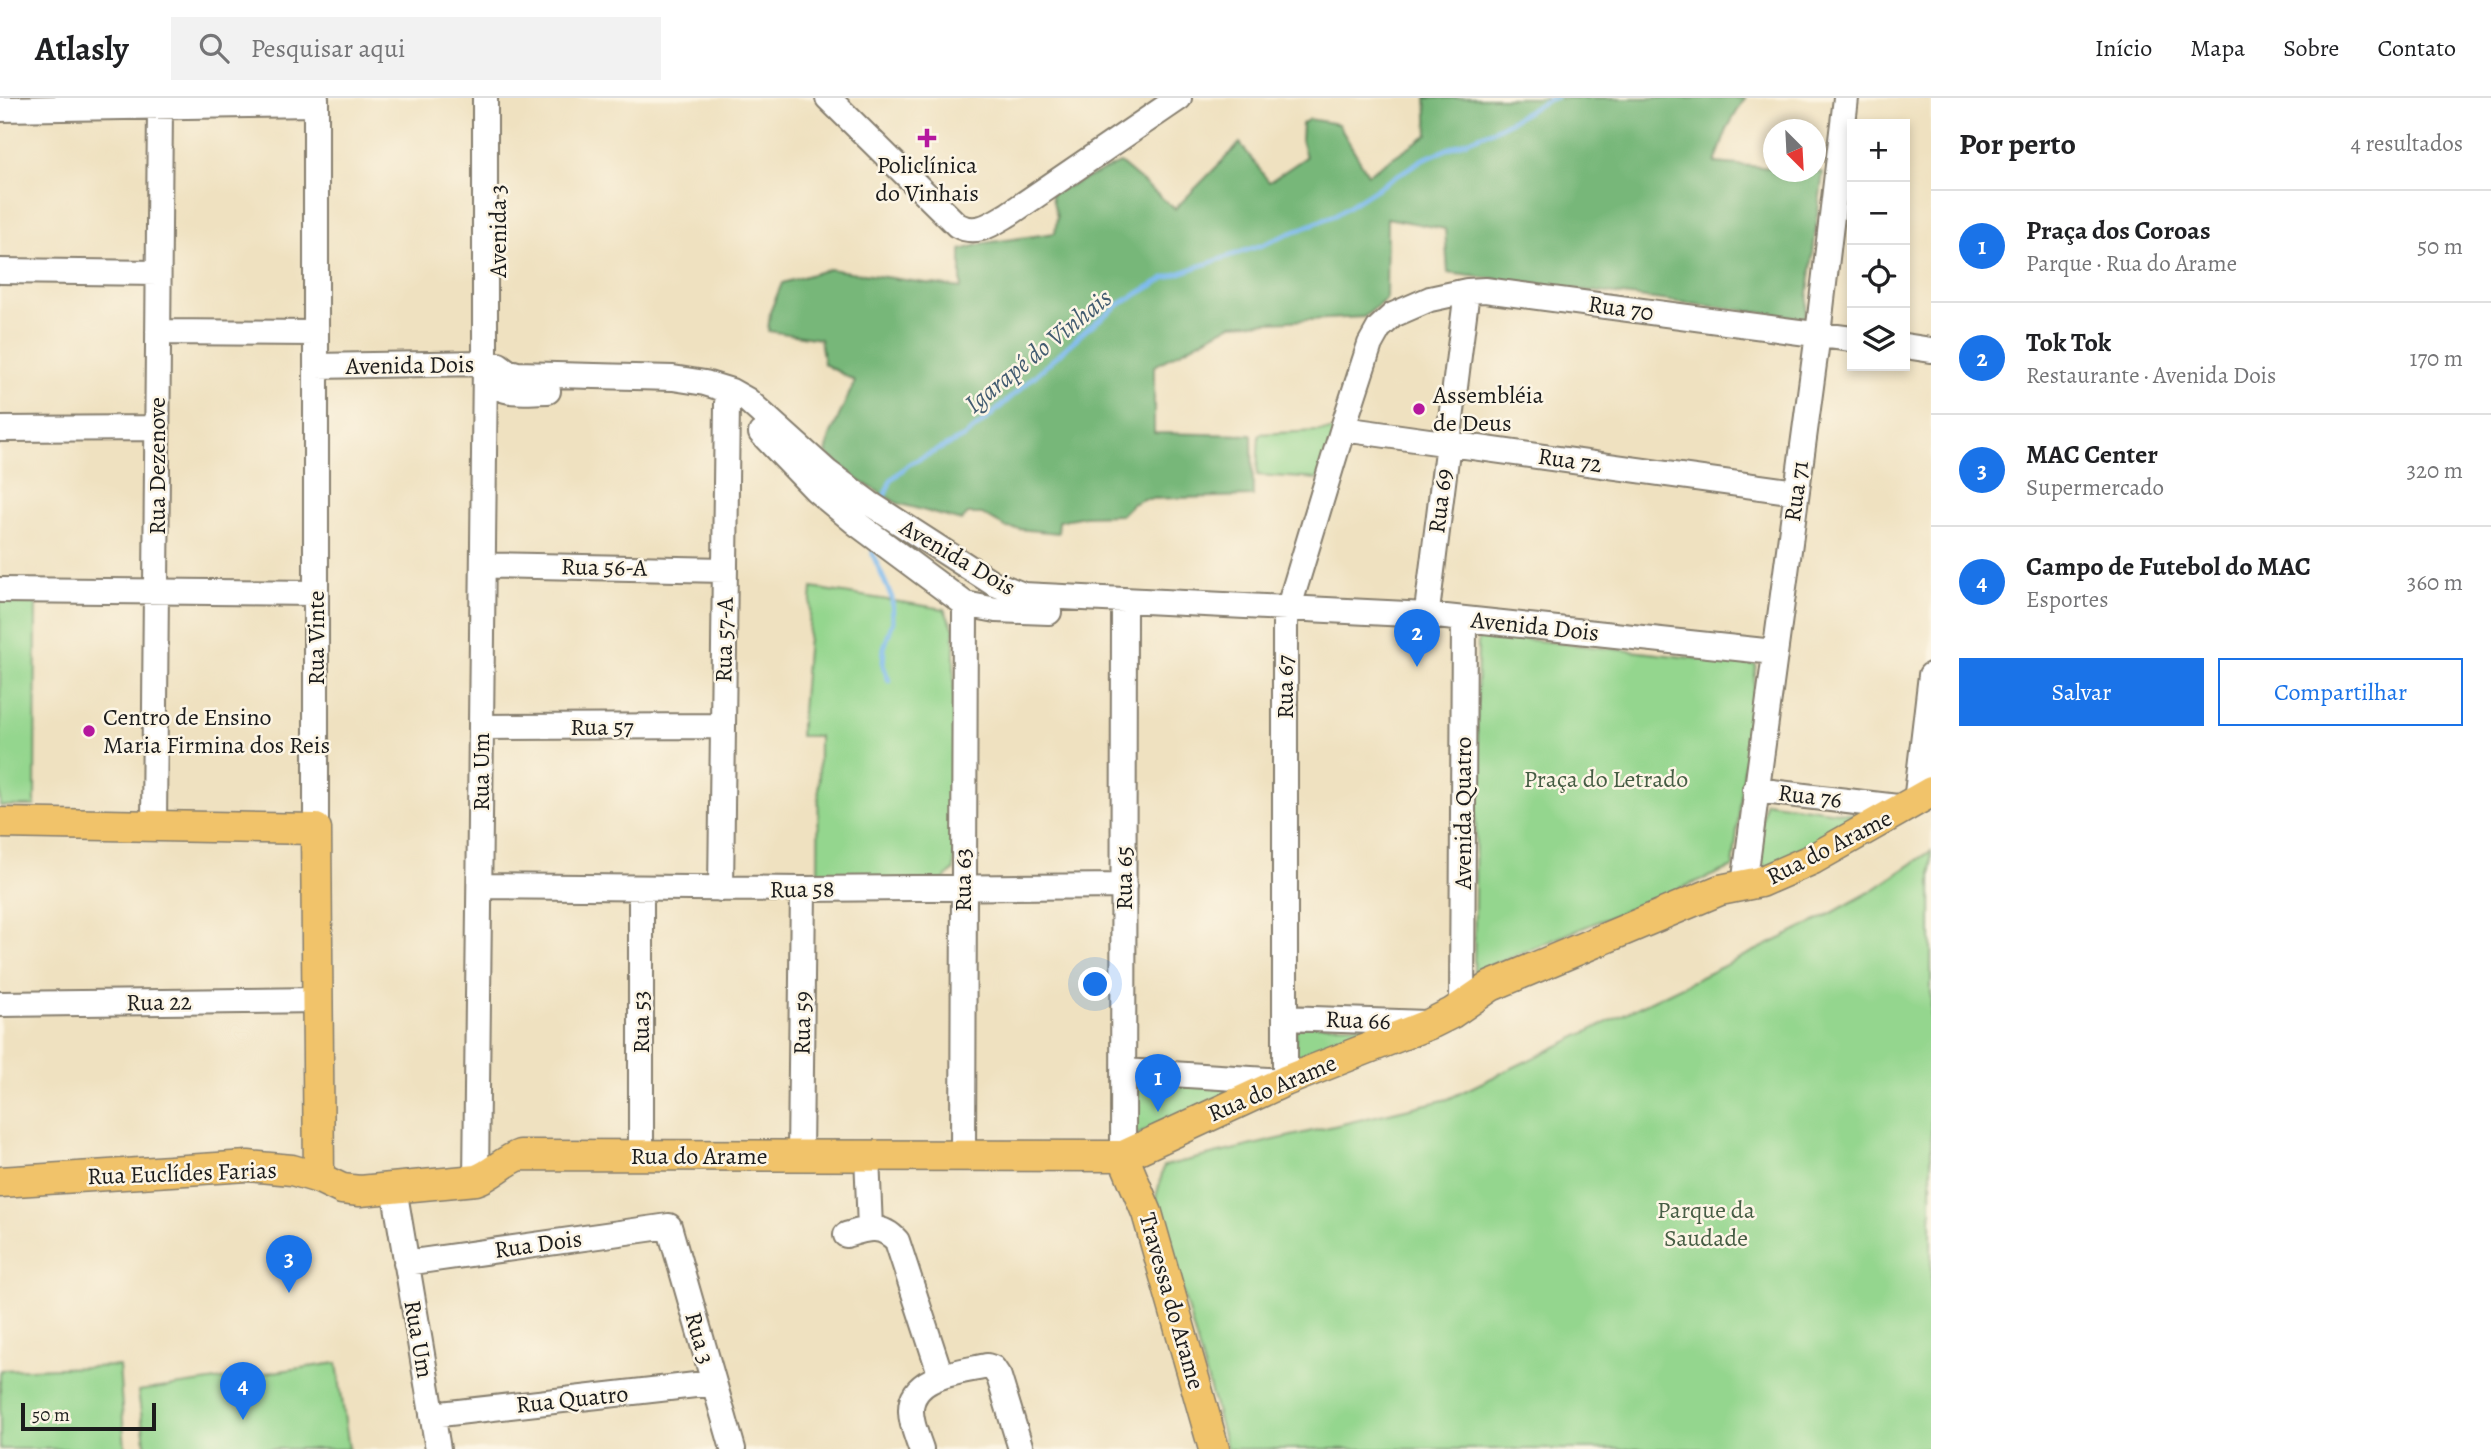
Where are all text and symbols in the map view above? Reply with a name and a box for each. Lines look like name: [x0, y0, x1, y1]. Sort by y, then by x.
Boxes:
search box: [171, 17, 661, 80]
text: Atlasly: [35, 26, 129, 71]
icon: search: [195, 29, 233, 67]
text: Pesquisar aqui: [251, 31, 405, 66]
text: Início: [2095, 32, 2152, 64]
text: Mapa: [2190, 32, 2245, 64]
text: Sobre: [2283, 32, 2339, 64]
text: Contato: [2377, 32, 2456, 64]
north arrow: [1763, 119, 1826, 182]
map controls: [1847, 119, 1910, 371]
button: +: [1847, 119, 1910, 182]
text: Por perto: [1959, 124, 2076, 164]
marker: Policlínica do Vinhais: [917, 128, 937, 148]
text: 4 resultados: [2350, 128, 2463, 159]
place label: Policlínica do Vinhais: [875, 149, 979, 209]
button: −: [1847, 182, 1910, 245]
street label: Avenida 3: [482, 184, 514, 279]
text: Praça dos Coroas: [2026, 213, 2211, 248]
text: 1: [1978, 231, 1986, 262]
text: 50 m: [2417, 231, 2463, 262]
button: locate: [1847, 245, 1910, 308]
text: Parque · Rua do Arame: [2026, 248, 2237, 279]
water label: Igarapé do Vinhais: [957, 281, 1119, 421]
street label: Rua 70: [1586, 288, 1656, 328]
button: layers: [1847, 308, 1910, 371]
text: Tok Tok: [2026, 325, 2111, 360]
text: 2: [1976, 343, 1988, 374]
text: 170 m: [2410, 343, 2463, 374]
street label: Avenida Dois: [344, 348, 475, 382]
text: Restaurante · Avenida Dois: [2026, 360, 2276, 391]
place label: Assembléia de Deus: [1432, 379, 1545, 439]
street label: Rua Dezenove: [141, 397, 173, 535]
marker: Assembléia de Deus: [1411, 401, 1427, 417]
text: MAC Center: [2026, 437, 2158, 472]
street label: Rua 72: [1536, 440, 1604, 480]
text: 3: [1977, 455, 1987, 486]
text: 320 m: [2407, 455, 2463, 486]
street label: Rua 71: [1776, 458, 1816, 524]
street label: Rua 69: [1420, 467, 1460, 535]
text: Supermercado: [2026, 472, 2164, 503]
street label: Avenida Dois: [893, 510, 1022, 603]
text: Campo de Futebol do MAC: [2026, 549, 2311, 584]
street label: Rua 56-A: [561, 550, 648, 584]
text: 4: [1977, 567, 1987, 598]
text: 360 m: [2407, 567, 2463, 598]
text: Esportes: [2026, 584, 2108, 615]
street label: Rua Vinte: [300, 590, 332, 686]
street label: Rua 57-A: [707, 596, 741, 683]
street label: Avenida Dois: [1468, 603, 1601, 649]
pin: 2: [1394, 609, 1440, 667]
street label: Rua 67: [1269, 654, 1301, 719]
button: Salvar: [1959, 658, 2204, 726]
button: Compartilhar: [2218, 658, 2463, 726]
place label: Centro de Ensino Maria Firmina dos Reis: [103, 701, 330, 761]
street label: Rua 57: [570, 711, 635, 743]
marker: Centro de Ensino Maria Firmina dos Reis: [81, 723, 97, 739]
street label: Rua Um: [465, 733, 497, 811]
street label: Avenida Quatro: [1447, 736, 1479, 891]
park label: Praça do Letrado: [1524, 763, 1688, 795]
street label: Rua 76: [1776, 776, 1844, 816]
street label: Rua do Arame: [1761, 802, 1897, 892]
street label: Rua 65: [1108, 846, 1140, 910]
street label: Rua 63: [947, 848, 979, 912]
street label: Rua 58: [769, 872, 835, 906]
your location: [1078, 967, 1112, 1001]
street label: Rua 22: [126, 985, 192, 1019]
street label: Rua 53: [625, 990, 657, 1054]
street label: Rua 59: [785, 991, 819, 1055]
street label: Rua 66: [1325, 1003, 1391, 1037]
street label: Rua do Arame: [1203, 1047, 1341, 1129]
pin: 1: [1135, 1054, 1181, 1112]
street label: Rua do Arame: [631, 1140, 767, 1172]
street label: Rua Euclídes Farias: [87, 1154, 277, 1192]
park label: Parque da Saudade: [1657, 1194, 1756, 1254]
street label: Travessa do Arame: [1131, 1209, 1213, 1393]
street label: Rua Dois: [492, 1222, 584, 1266]
pin: 3: [266, 1235, 312, 1293]
street label: Rua Um: [396, 1297, 442, 1381]
street label: Rua 3: [677, 1308, 723, 1368]
pin: 4: [220, 1362, 266, 1420]
street label: Rua Quatro: [514, 1377, 630, 1421]
scale bar: [21, 1400, 156, 1432]
text: 50 m: [32, 1402, 70, 1428]

